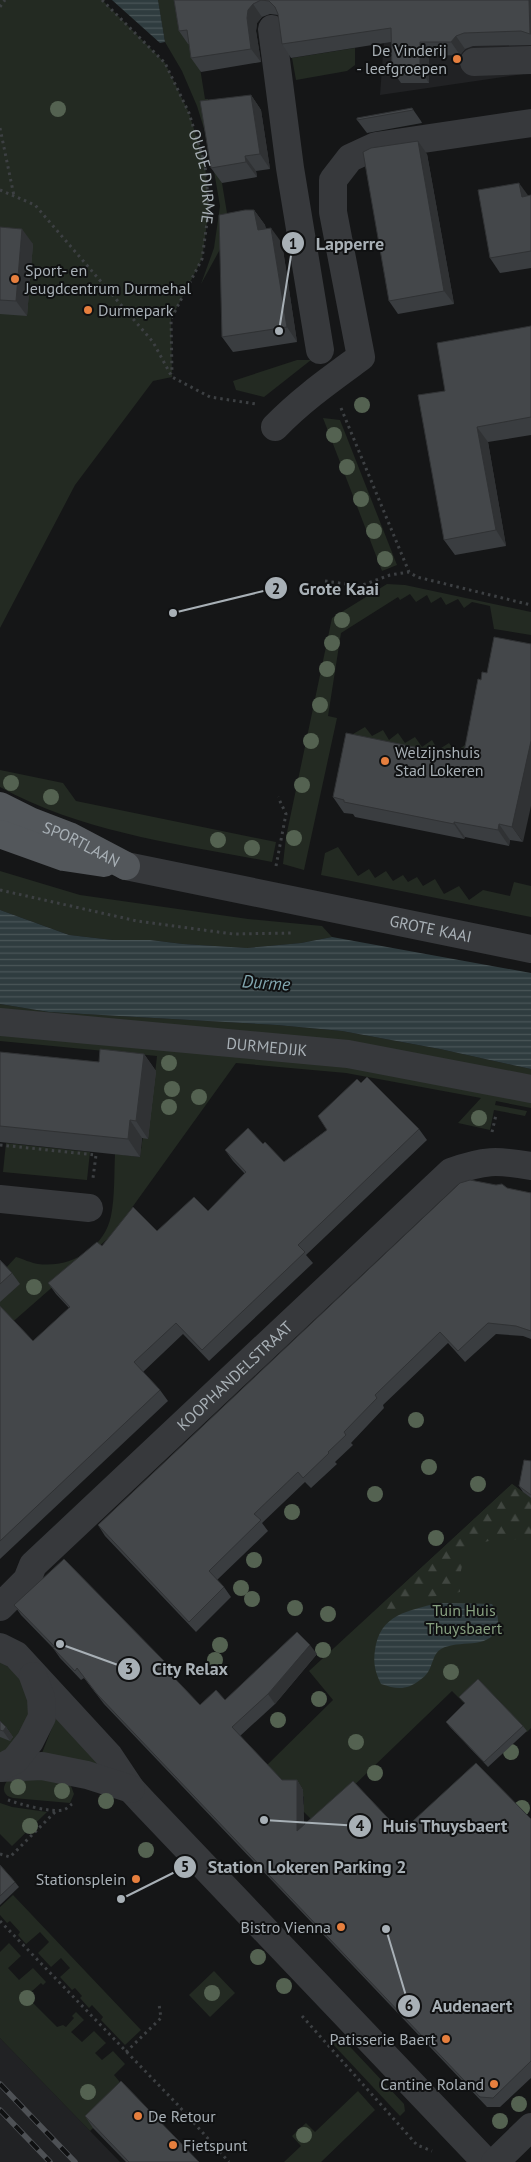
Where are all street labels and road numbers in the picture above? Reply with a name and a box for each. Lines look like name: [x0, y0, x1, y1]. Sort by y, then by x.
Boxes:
street label: OUDE DURME: [185, 127, 220, 225]
street label: SPORTLAAN: [40, 817, 124, 871]
street label: GROTE KAAI: [388, 910, 473, 947]
street label: DURMEDIJK: [226, 1033, 308, 1060]
street label: KOOPHANDELSTRAAT: [173, 1316, 297, 1435]

